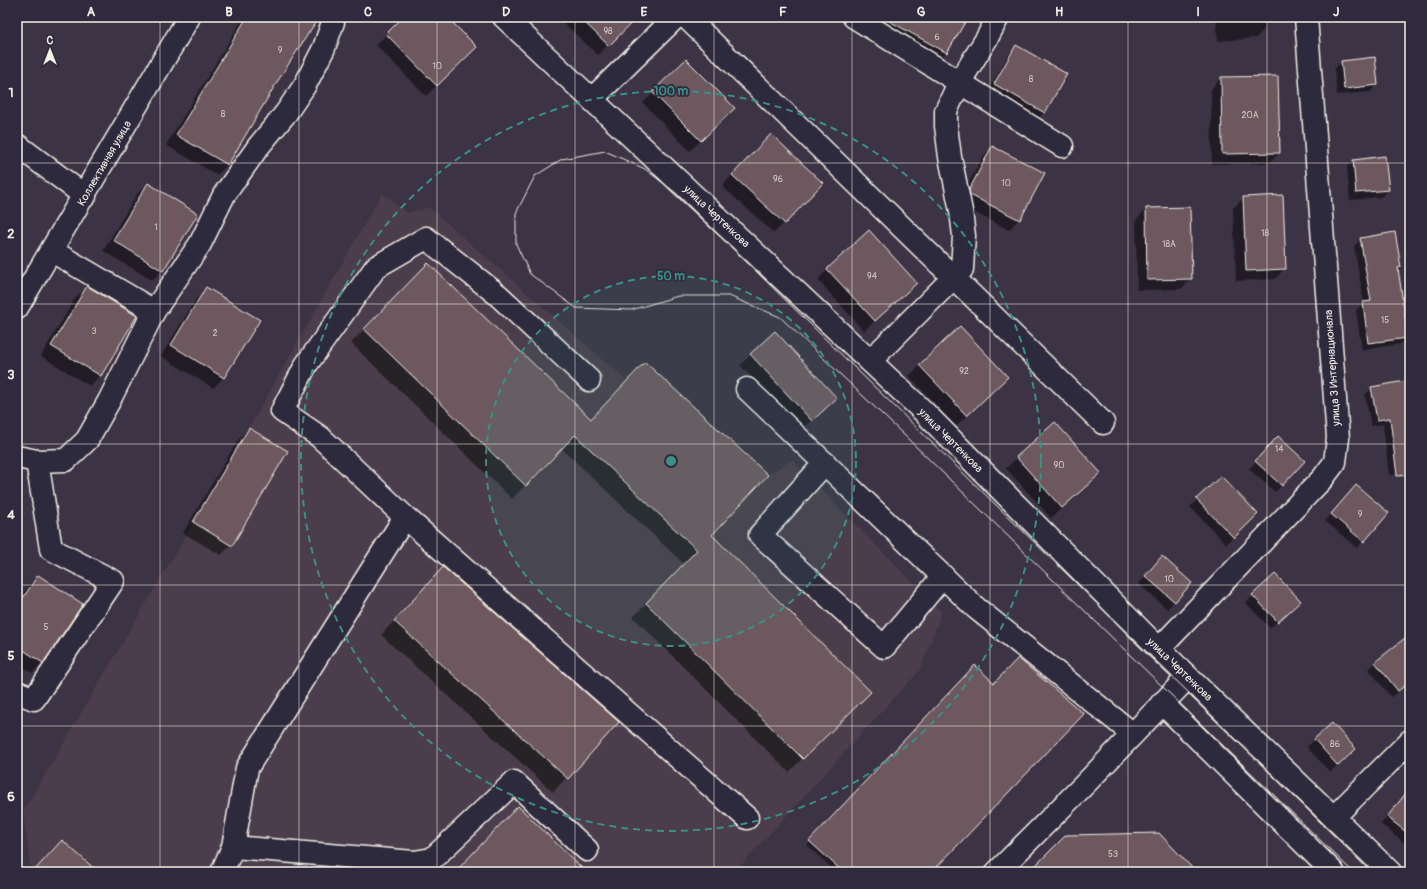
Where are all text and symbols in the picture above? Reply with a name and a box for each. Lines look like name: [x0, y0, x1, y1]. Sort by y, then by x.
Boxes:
text: A: [87, 4, 96, 20]
text: B: [225, 4, 233, 20]
text: C: [364, 4, 372, 20]
text: D: [502, 4, 510, 20]
text: E: [641, 4, 648, 20]
text: F: [779, 4, 787, 20]
text: G: [917, 4, 926, 20]
text: H: [1055, 4, 1063, 20]
text: I: [1196, 4, 1200, 20]
text: J: [1333, 4, 1339, 20]
house number: 98: [603, 26, 613, 37]
north arrow: [30, 30, 70, 70]
house number: 6: [934, 32, 940, 43]
text: С: [47, 34, 54, 47]
house number: 9: [278, 45, 283, 56]
house number: 10: [432, 61, 442, 72]
house number: 8: [1029, 74, 1034, 85]
text: 100 m: [654, 84, 689, 99]
text: 1: [8, 85, 14, 101]
house number: 8: [221, 109, 226, 120]
house number: 20А: [1241, 110, 1259, 121]
street label: Коллективная улица: [75, 118, 134, 208]
house number: 96: [773, 174, 783, 185]
house number: 10: [1001, 178, 1011, 189]
street label: улица Чертенкова: [680, 182, 752, 250]
house number: 1: [154, 222, 158, 233]
text: 2: [7, 226, 15, 242]
house number: 18: [1261, 228, 1269, 239]
house number: 18А: [1162, 239, 1176, 250]
text: 50 m: [657, 269, 685, 284]
house number: 94: [867, 271, 878, 282]
street label: улица 3 Интернационала: [1322, 309, 1343, 427]
house number: 15: [1381, 315, 1389, 326]
house number: 3: [91, 326, 97, 337]
house number: 2: [212, 328, 218, 339]
house number: 92: [959, 366, 969, 377]
text: 3: [7, 367, 15, 383]
street label: улица Чертенкова: [915, 405, 985, 475]
house number: 14: [1275, 444, 1284, 455]
centre of rings: [664, 454, 678, 468]
house number: 90: [1054, 460, 1064, 471]
text: 4: [7, 507, 15, 523]
house number: 9: [1358, 509, 1363, 520]
house number: 10: [1164, 574, 1174, 585]
house number: 5: [44, 622, 49, 633]
street label: улица Чертенкова: [1144, 634, 1215, 704]
text: 5: [7, 648, 15, 664]
house number: 86: [1330, 739, 1340, 750]
text: 6: [7, 789, 15, 805]
house number: 53: [1108, 849, 1118, 860]

